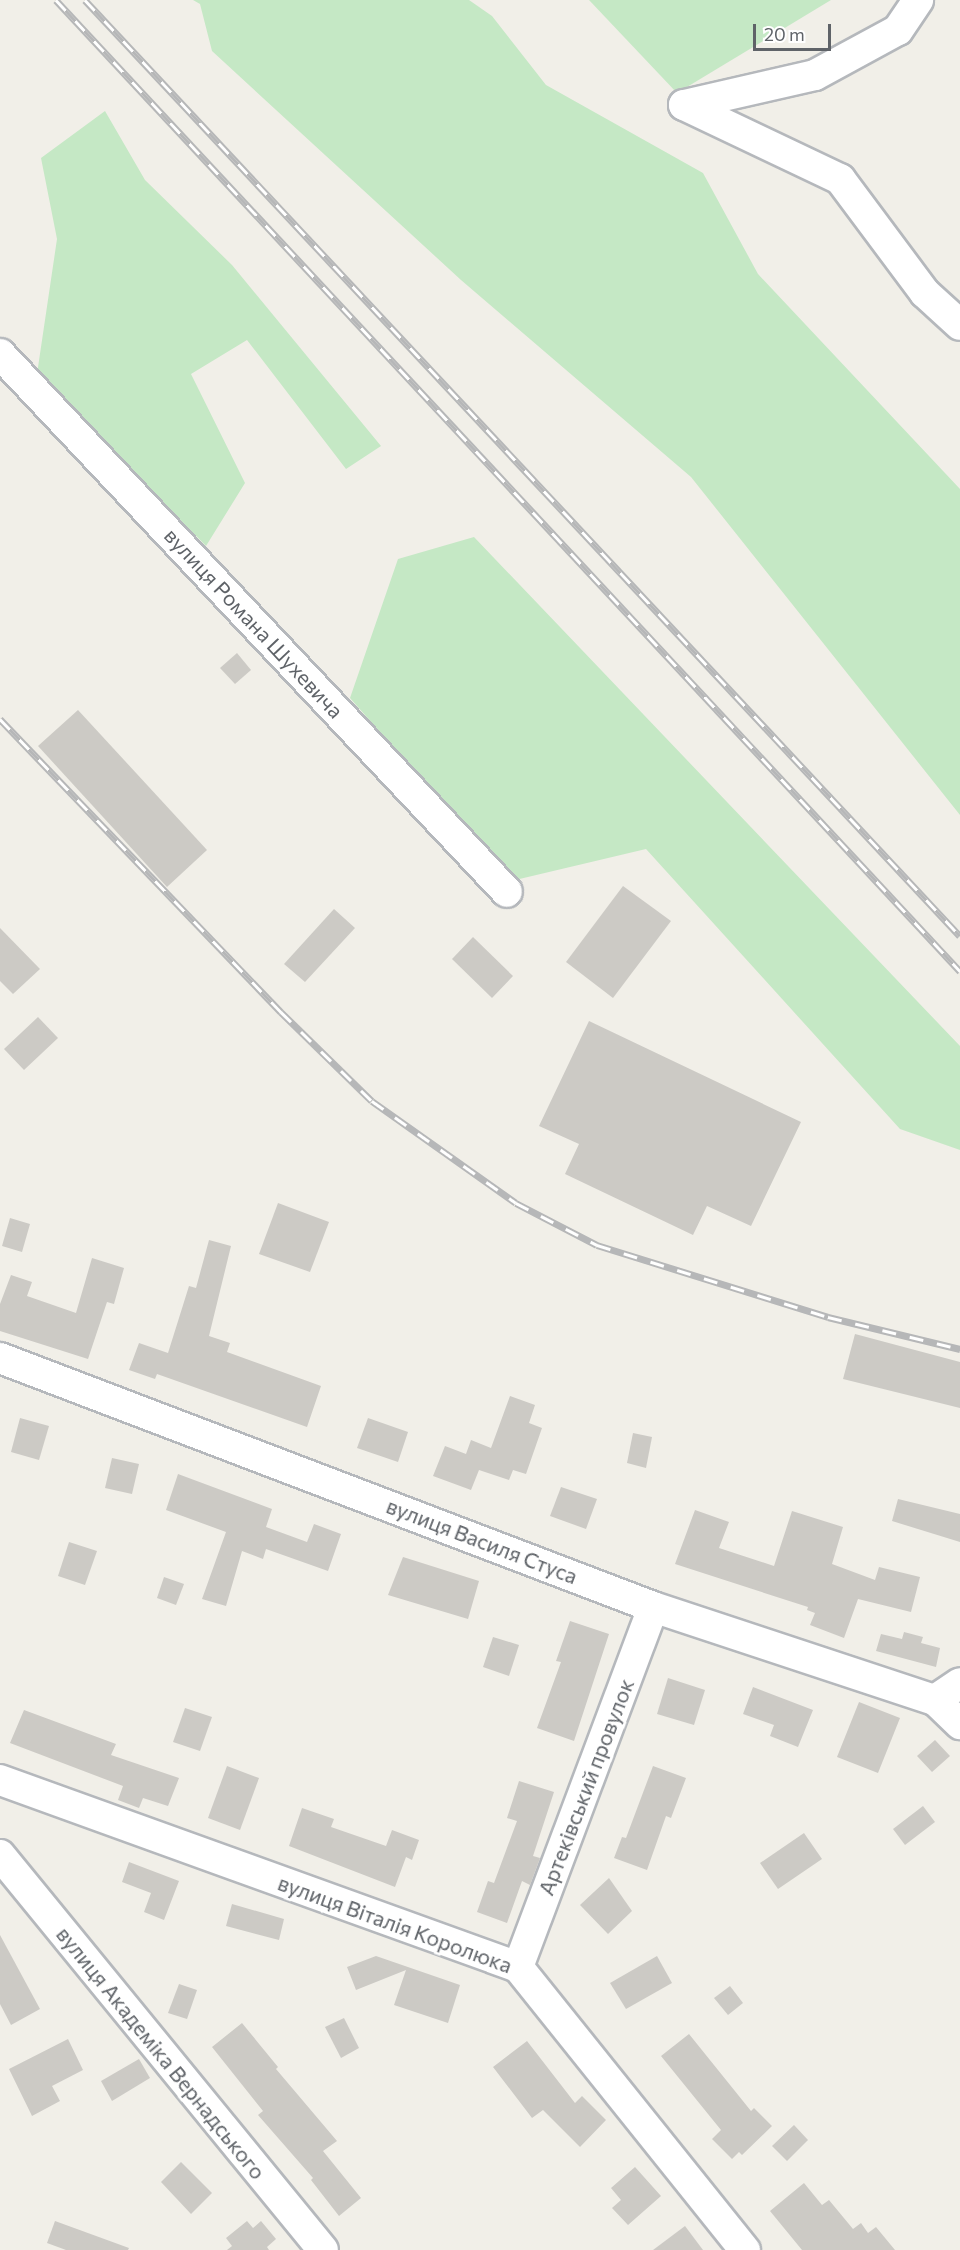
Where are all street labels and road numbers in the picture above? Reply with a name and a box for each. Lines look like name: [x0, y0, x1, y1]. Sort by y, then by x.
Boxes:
street label: вулиця Романа Шухевича: [159, 523, 349, 723]
street label: вулиця Василя Стуса: [383, 1493, 581, 1589]
street label: Артеківський провулок: [533, 1675, 639, 1899]
street label: вулиця Віталія Королюка: [275, 1870, 515, 1978]
street label: вулиця Академіка Вернадського: [51, 1922, 271, 2184]

